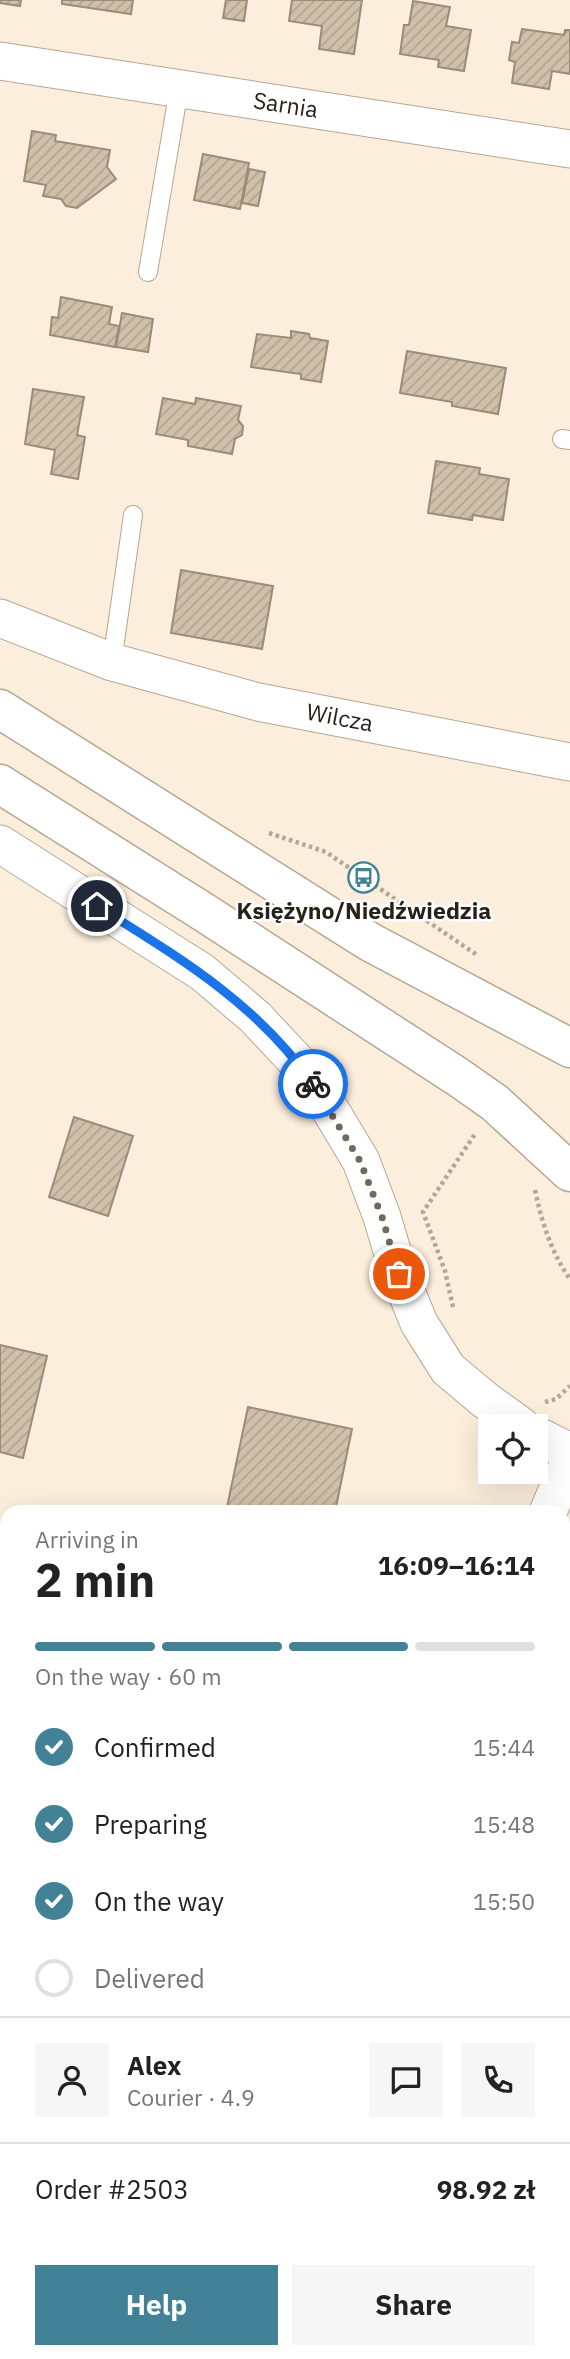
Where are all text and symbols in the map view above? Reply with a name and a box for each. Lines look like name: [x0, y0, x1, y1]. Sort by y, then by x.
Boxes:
street label: Sarnia: [251, 84, 320, 124]
street label: Wilcza: [304, 696, 376, 738]
bus stop icon: Księżyno/Niedźwiedzia: [347, 860, 381, 894]
pin: [67, 876, 127, 936]
icon: home: [78, 887, 116, 925]
place label: Księżyno/Niedźwiedzia: [237, 895, 491, 925]
courier: [278, 1049, 348, 1119]
icon: bike: [294, 1065, 332, 1103]
pin: [369, 1244, 429, 1304]
icon: bag: [380, 1255, 418, 1293]
map controls: [478, 1414, 548, 1484]
button: locate: [478, 1414, 548, 1484]
text: Arriving in: [35, 1524, 139, 1554]
text: 16:09–16:14: [378, 1548, 535, 1582]
text: 2 min: [35, 1550, 155, 1610]
text: On the way · 60 m: [35, 1661, 222, 1691]
icon: check: [35, 1728, 73, 1766]
text: Confirmed: [94, 1730, 216, 1764]
text: 15:44: [473, 1732, 535, 1762]
icon: check: [35, 1805, 73, 1843]
text: Preparing: [94, 1807, 207, 1841]
text: 15:48: [473, 1809, 535, 1839]
icon: check: [35, 1882, 73, 1920]
text: On the way: [94, 1884, 224, 1918]
text: 15:50: [473, 1886, 535, 1916]
text: Delivered: [94, 1961, 205, 1995]
button: person: [35, 2043, 109, 2117]
button: chat: [369, 2043, 443, 2117]
button: phone: [461, 2043, 535, 2117]
text: Alex: [127, 2048, 181, 2082]
text: Courier · 4.9: [127, 2082, 255, 2112]
text: Order #2503: [35, 2172, 189, 2206]
text: 98.92 zł: [437, 2172, 535, 2206]
button: Help: [35, 2265, 278, 2345]
button: Share: [292, 2265, 535, 2345]

